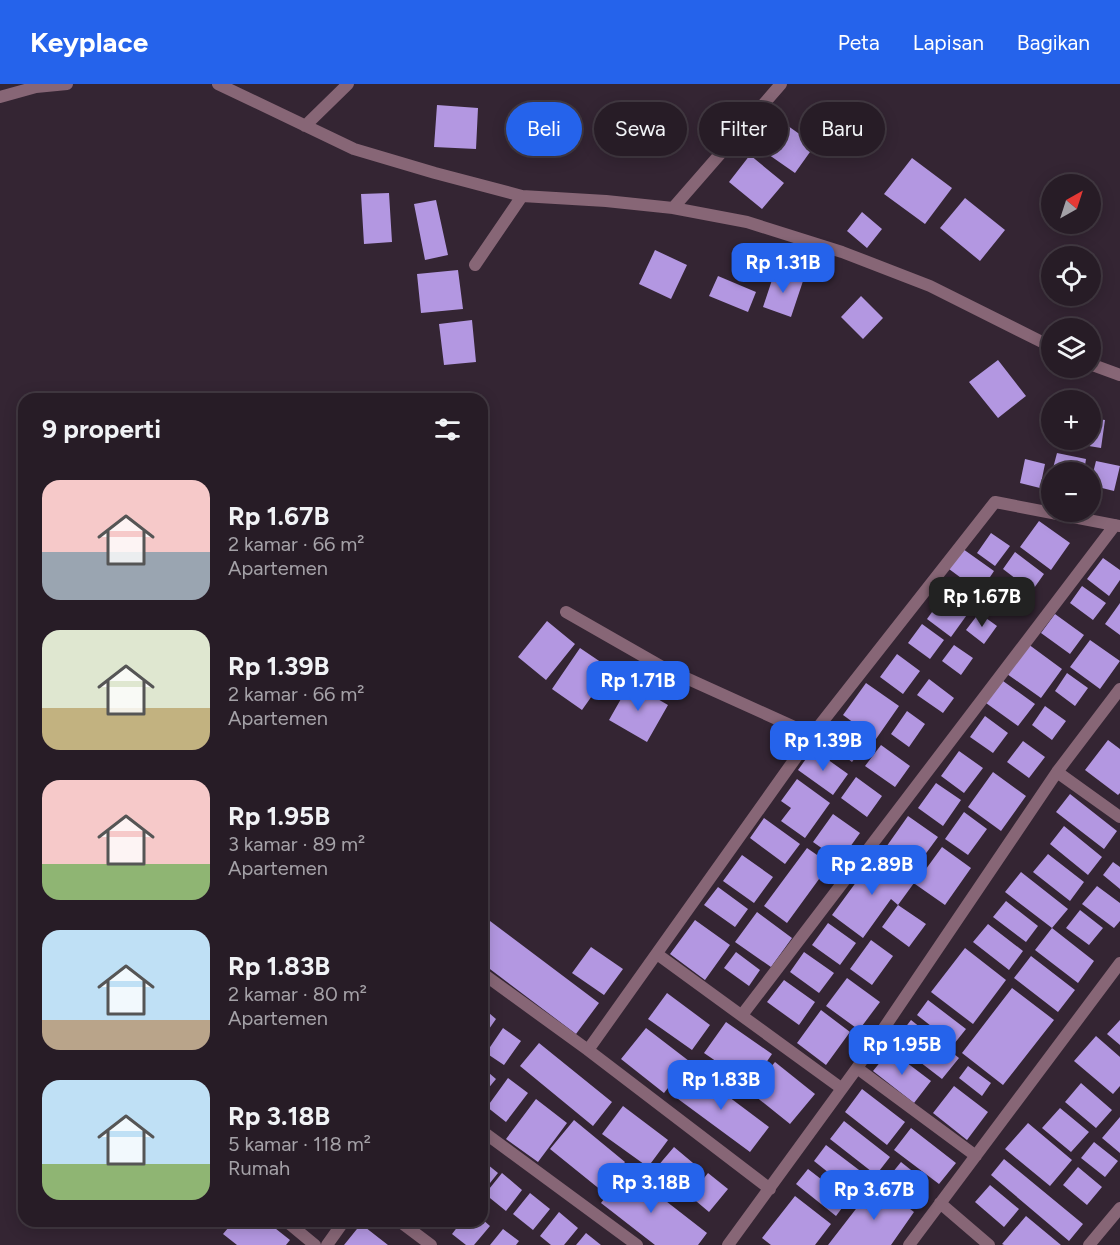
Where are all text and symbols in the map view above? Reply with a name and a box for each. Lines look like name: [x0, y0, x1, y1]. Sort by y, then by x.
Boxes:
text: Keyplace: [30, 25, 148, 59]
text: Peta: [838, 30, 880, 55]
text: Lapisan: [913, 30, 984, 55]
text: Bagikan: [1017, 30, 1090, 55]
chip: Beli: [506, 102, 582, 156]
chip: Sewa: [594, 102, 687, 156]
chip: Filter: [699, 102, 788, 156]
chip: Baru: [800, 102, 885, 156]
north arrow: [1041, 174, 1101, 234]
map controls: [1041, 174, 1101, 522]
pin: Rp 1.31B: [721, 243, 845, 294]
button: locate: [1041, 246, 1101, 306]
text: Rp 1.31B: [746, 250, 820, 274]
button: layers: [1041, 318, 1101, 378]
button: +: [1041, 390, 1101, 450]
text: 9 properti: [42, 413, 161, 445]
icon: filters: [431, 413, 464, 446]
button: −: [1041, 462, 1101, 522]
text: Rp 1.67B: [228, 500, 329, 532]
icon: home: [90, 504, 162, 576]
text: 2 kamar · 66 m²: [228, 532, 365, 556]
text: Apartemen: [228, 556, 328, 580]
pin: Rp 1.67B: [920, 577, 1044, 628]
text: Rp 1.67B: [943, 584, 1021, 608]
text: Rp 1.39B: [228, 650, 329, 682]
icon: home: [90, 654, 162, 726]
pin: Rp 1.71B: [576, 661, 700, 712]
text: Rp 1.71B: [601, 668, 675, 692]
text: 2 kamar · 66 m²: [228, 682, 365, 706]
text: Apartemen: [228, 706, 328, 730]
pin: Rp 1.39B: [761, 721, 885, 772]
text: Rp 1.39B: [784, 728, 862, 752]
text: Rp 1.95B: [228, 800, 330, 832]
icon: home: [90, 804, 162, 876]
text: 3 kamar · 89 m²: [228, 832, 365, 856]
pin: Rp 2.89B: [810, 845, 934, 896]
text: Rp 2.89B: [831, 852, 913, 876]
text: Apartemen: [228, 856, 328, 880]
text: Rp 1.83B: [228, 950, 330, 982]
icon: home: [90, 954, 162, 1026]
text: 2 kamar · 80 m²: [228, 982, 367, 1006]
text: Apartemen: [228, 1006, 328, 1030]
pin: Rp 1.95B: [840, 1025, 964, 1076]
text: Rp 1.95B: [863, 1032, 941, 1056]
pin: Rp 1.83B: [659, 1060, 783, 1111]
text: Rp 1.83B: [682, 1067, 760, 1091]
text: Rp 3.18B: [228, 1100, 330, 1132]
icon: home: [90, 1104, 162, 1176]
text: 5 kamar · 118 m²: [228, 1132, 371, 1156]
text: Rumah: [228, 1156, 290, 1180]
pin: Rp 3.18B: [589, 1163, 713, 1214]
text: Rp 3.18B: [612, 1170, 690, 1194]
pin: Rp 3.67B: [812, 1170, 936, 1221]
text: Rp 3.67B: [834, 1177, 914, 1201]

